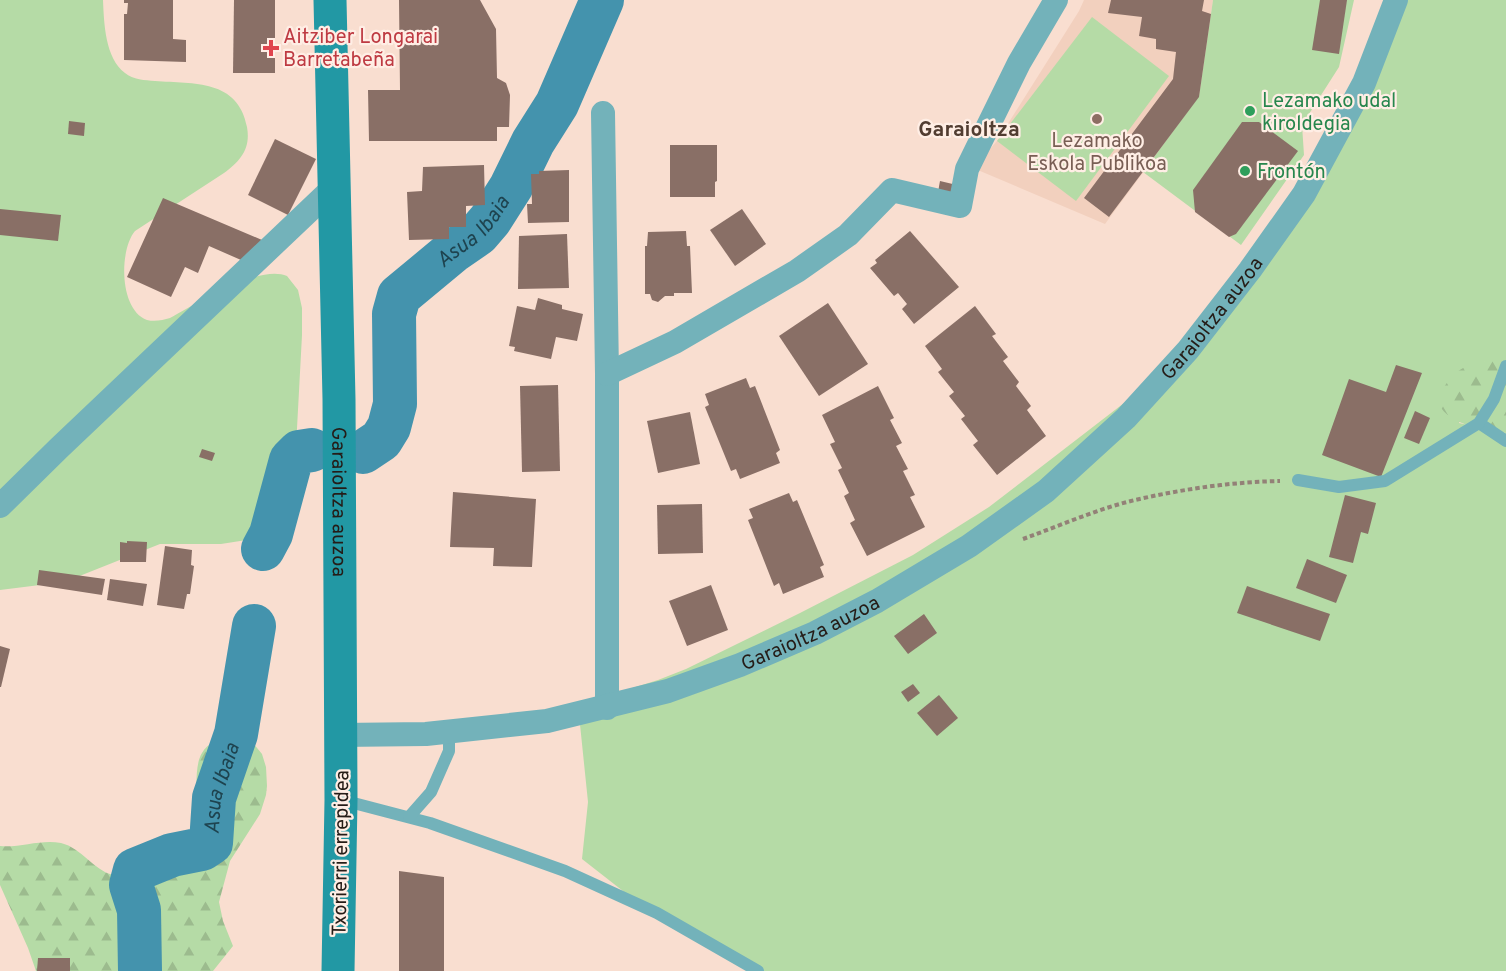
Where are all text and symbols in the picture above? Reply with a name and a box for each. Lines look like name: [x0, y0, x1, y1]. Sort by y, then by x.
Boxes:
place label: Aitziber Longarai Barretabeña: [283, 25, 438, 74]
marker: Aitziber Longarai Barretabeña: [264, 41, 278, 55]
place label: Lezamako udal kiroldegia: [1262, 89, 1396, 138]
marker: Lezamako udal kiroldegia: [1243, 104, 1257, 118]
marker: Lezamako Eskola Publikoa: [1090, 112, 1104, 126]
district label: Garaioltza: [918, 117, 1020, 144]
place label: Lezamako Eskola Publikoa: [1027, 129, 1167, 178]
place label: Frontón: [1257, 160, 1326, 186]
marker: Frontón: [1238, 164, 1252, 178]
water label: Asua Ibaia: [431, 191, 517, 274]
street label: Garaioltza auzoa: [1156, 253, 1270, 386]
street label: Garaioltza auzoa: [324, 427, 351, 577]
street label: Garaioltza auzoa: [737, 591, 885, 678]
water label: Asua Ibaia: [200, 739, 247, 835]
street label: Txorierri errepidea: [328, 770, 356, 936]

